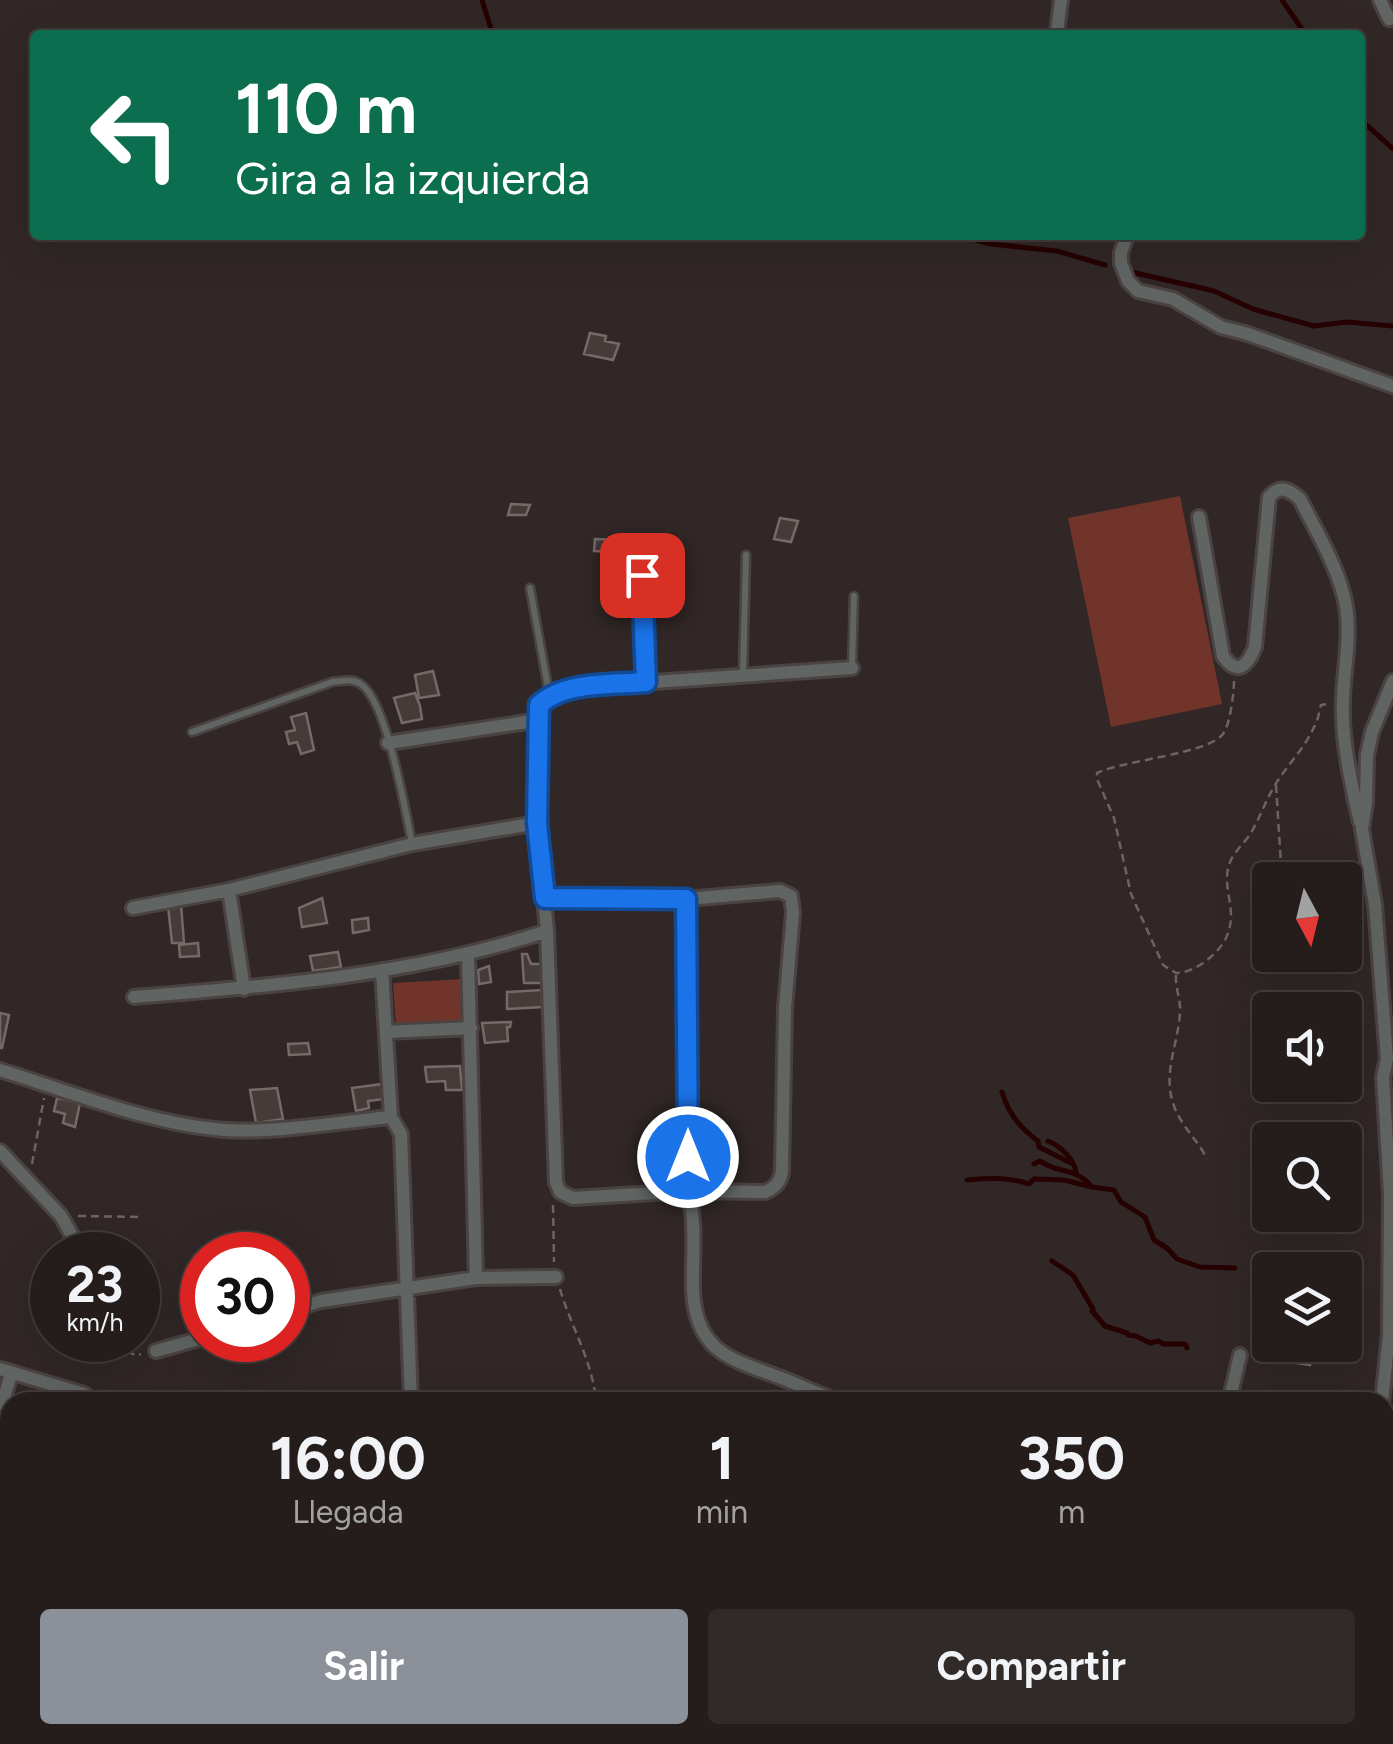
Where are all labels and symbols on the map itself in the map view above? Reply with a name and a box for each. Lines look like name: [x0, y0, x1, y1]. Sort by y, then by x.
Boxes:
pin: [600, 533, 685, 618]
north arrow: [1252, 862, 1362, 972]
position arrow: [636, 1105, 740, 1209]
speed limit sign: 30: [180, 1232, 310, 1362]

